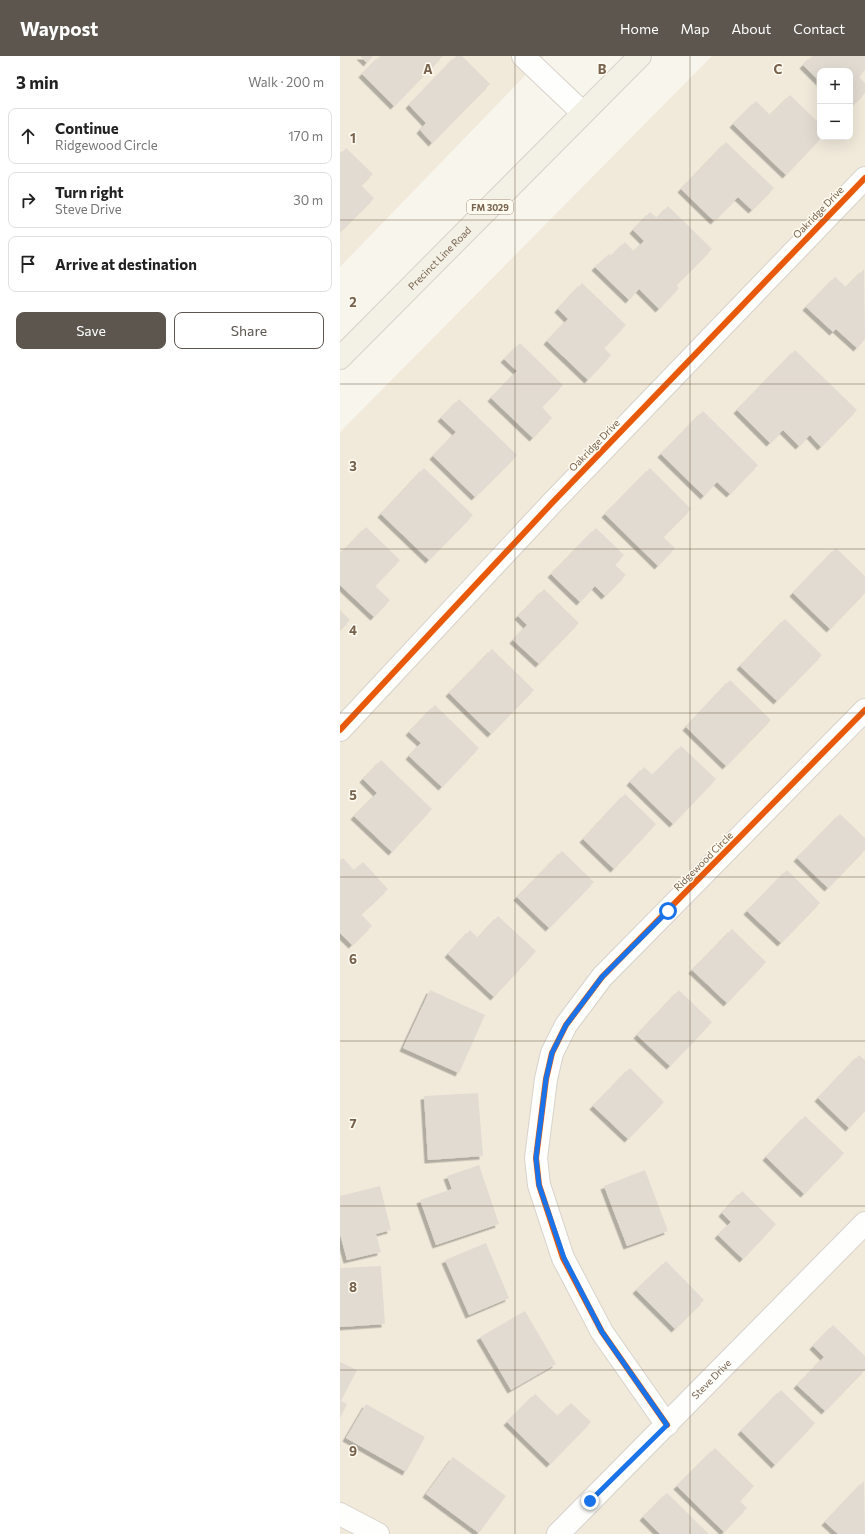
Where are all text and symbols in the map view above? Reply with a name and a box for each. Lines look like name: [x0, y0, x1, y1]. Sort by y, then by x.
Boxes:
text: Waypost: [20, 17, 98, 40]
text: Home: [620, 20, 659, 37]
text: Map: [681, 20, 709, 37]
text: About: [731, 20, 771, 37]
text: Contact: [793, 20, 845, 37]
text: A: [423, 61, 433, 77]
text: B: [598, 61, 607, 77]
text: C: [774, 61, 783, 77]
map controls: [817, 68, 853, 140]
button: +: [817, 68, 853, 104]
text: 3 min: [16, 72, 59, 93]
text: Walk · 200 m: [248, 74, 324, 90]
button: −: [817, 104, 853, 140]
text: Continue: [55, 119, 119, 137]
icon: ahead: [17, 125, 39, 147]
text: 170 m: [288, 128, 323, 144]
text: 1: [350, 130, 356, 146]
text: Ridgewood Circle: [55, 137, 158, 153]
text: Turn right: [55, 183, 124, 201]
street label: Oakridge Drive: [790, 183, 846, 241]
icon: right: [17, 189, 39, 211]
text: 30 m: [293, 192, 323, 208]
road number: FM 3029: [467, 200, 513, 214]
text: Steve Drive: [55, 201, 122, 217]
street label: Precinct Line Road: [405, 224, 473, 292]
icon: arrive: [17, 253, 39, 275]
text: Arrive at destination: [55, 255, 197, 273]
text: 2: [349, 294, 357, 310]
button: Save: [16, 312, 166, 349]
button: Share: [174, 312, 324, 349]
street label: Oakridge Drive: [566, 416, 622, 474]
text: 3: [349, 458, 357, 474]
text: 4: [349, 622, 357, 638]
text: 5: [349, 787, 357, 803]
street label: Ridgewood Circle: [671, 829, 735, 893]
route start: [659, 902, 677, 920]
text: 6: [349, 951, 357, 967]
text: 7: [349, 1115, 357, 1131]
text: 8: [349, 1279, 357, 1295]
street label: Steve Drive: [689, 1356, 733, 1401]
text: 9: [349, 1443, 357, 1459]
route end: [581, 1492, 599, 1510]

